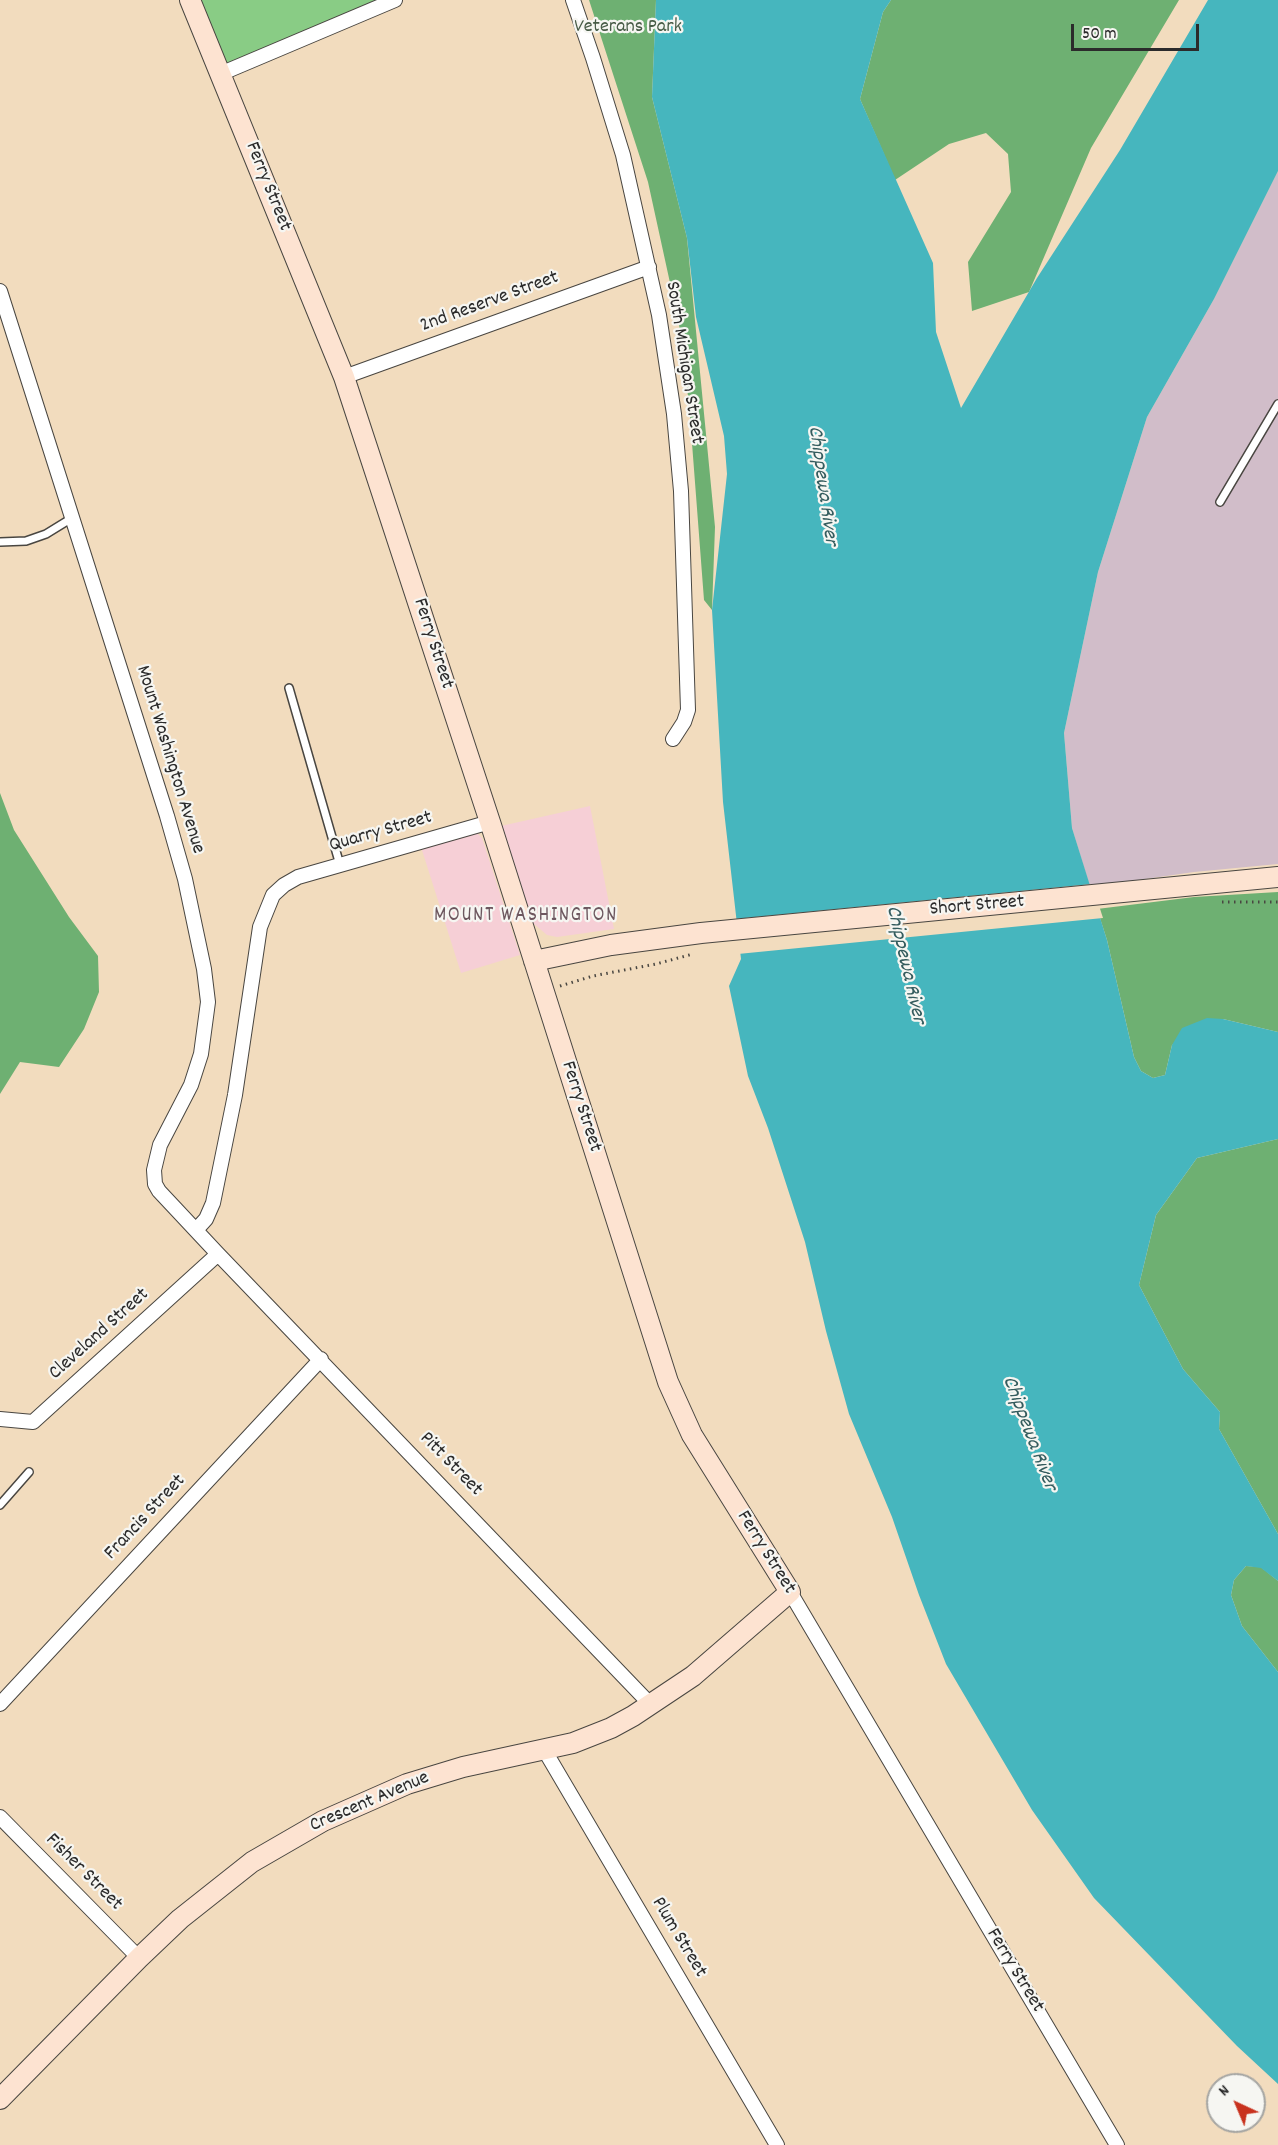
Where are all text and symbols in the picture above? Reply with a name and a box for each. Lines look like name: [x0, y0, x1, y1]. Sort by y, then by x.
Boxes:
scale bar: [1074, 12, 1202, 50]
park label: Veterans Park: [574, 16, 682, 40]
text: 50 m: [1082, 22, 1117, 47]
street label: Ferry Street: [238, 139, 296, 235]
street label: 2nd Reserve Street: [418, 267, 562, 339]
street label: South Michigan Street: [658, 280, 708, 446]
water label: Chippewa River: [800, 425, 842, 547]
street label: Ferry Street: [406, 596, 458, 692]
street label: Mount Washington Avenue: [129, 663, 209, 857]
street label: Quarry Street: [327, 807, 435, 859]
street label: Short Street: [929, 891, 1025, 923]
water label: Chippewa River: [878, 903, 930, 1027]
district label: MOUNT WASHINGTON: [434, 904, 618, 930]
street label: Ferry Street: [554, 1059, 606, 1155]
street label: Cleveland Street: [45, 1284, 155, 1386]
water label: Chippewa River: [995, 1373, 1061, 1495]
street label: Pitt Street: [413, 1428, 487, 1502]
street label: Francis Street: [100, 1470, 192, 1566]
street label: Ferry Street: [730, 1507, 800, 1599]
street label: Crescent Avenue: [307, 1767, 433, 1839]
street label: Fisher Street: [39, 1829, 127, 1917]
street label: Plum Street: [645, 1894, 711, 1982]
street label: Ferry Street: [980, 1925, 1048, 2017]
north arrow: [1206, 2073, 1266, 2133]
text: N: [1214, 2080, 1235, 2102]

